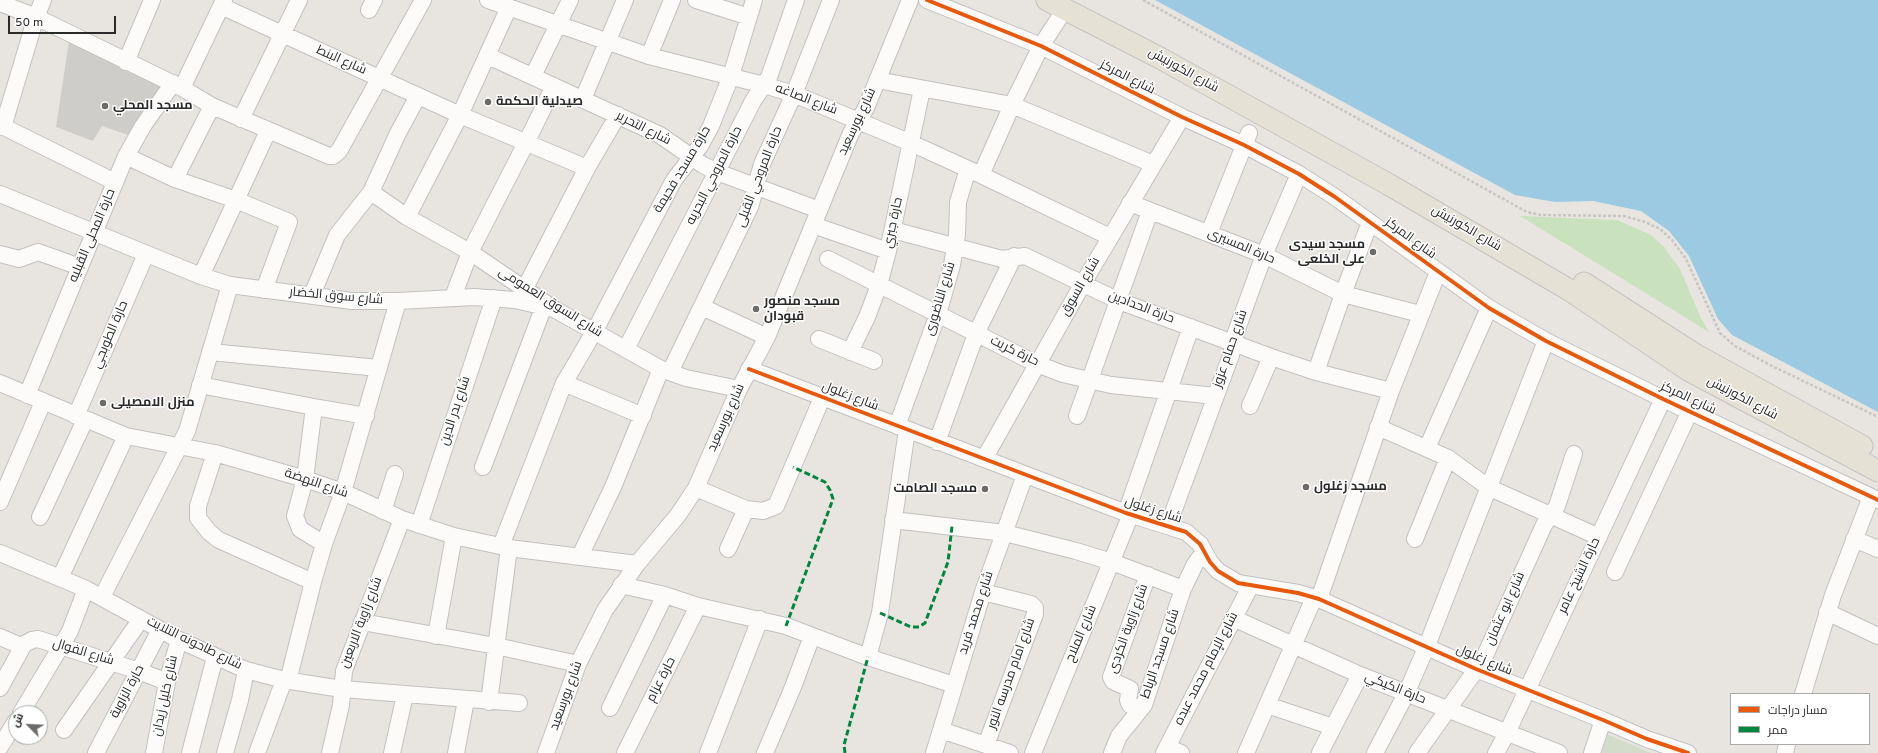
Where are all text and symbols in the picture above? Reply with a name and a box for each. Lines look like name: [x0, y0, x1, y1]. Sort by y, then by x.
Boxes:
scale bar: [10, 8, 118, 34]
text: 50 m: [15, 15, 43, 31]
street label: شارع البنط: [313, 43, 369, 79]
street label: شارع الكورنيش: [1145, 45, 1221, 97]
street label: شارع المركز: [1097, 57, 1157, 99]
street label: شارع الصاغه: [773, 81, 839, 119]
street label: شارع بورسعيد: [836, 86, 880, 158]
place label: صيدلية الحكمة: [496, 94, 583, 110]
marker: صيدلية الحكمة: [483, 97, 493, 107]
place label: مسجد المحلي: [113, 98, 193, 114]
marker: مسجد المحلي: [100, 101, 110, 111]
street label: شارع التحرير: [613, 109, 673, 149]
street label: حارة مسجد فحيمة: [651, 124, 715, 216]
street label: حارة المروحي البحريه: [683, 124, 747, 228]
street label: حارة المروحي القبلى: [734, 124, 786, 230]
street label: حارة المحلى القبليه: [66, 187, 120, 285]
street label: حارة جبري: [881, 196, 907, 250]
street label: شارع الكورنيش: [1428, 203, 1504, 255]
street label: شارع المركز: [1381, 215, 1439, 263]
street label: حارة المسيرى: [1205, 226, 1277, 268]
place label: مسجد سيدى على الخلعى: [1289, 237, 1365, 268]
marker: مسجد سيدى على الخلعى: [1368, 247, 1378, 257]
street label: شارع السوق: [1058, 255, 1104, 319]
street label: شارع الناضورى: [922, 260, 960, 338]
street label: شارع السوق العمومى: [495, 265, 605, 341]
street label: شارع سوق الخضار: [288, 285, 384, 309]
street label: حارة الحدادين: [1106, 288, 1176, 328]
place label: مسجد منصور قبودان: [764, 294, 840, 325]
street label: حارة الطوبجي: [90, 299, 132, 371]
marker: مسجد منصور قبودان: [751, 304, 761, 314]
street label: شارع حمام عزوز: [1210, 308, 1252, 390]
street label: حارة كريت: [987, 334, 1041, 370]
street label: شارع بدر الدين: [438, 374, 474, 448]
street label: شارع الكورنيش: [1704, 374, 1780, 424]
street label: شارع زغلول: [819, 379, 881, 415]
street label: شارع المركز: [1658, 379, 1718, 419]
street label: شارع بورسعيد: [705, 382, 749, 454]
place label: منزل الامصيلى: [111, 395, 195, 411]
marker: منزل الامصيلى: [98, 398, 108, 408]
street label: شارع النهضة: [282, 466, 350, 502]
place label: مسجد زغلول: [1314, 479, 1387, 495]
place label: مسجد الصامت: [894, 481, 977, 497]
marker: مسجد زغلول: [1301, 482, 1311, 492]
marker: مسجد الصامت: [980, 484, 990, 494]
street label: شارع زغلول: [1122, 494, 1184, 528]
street label: حارة الشيخ عامر: [1556, 535, 1604, 617]
street label: شارع محمد فريد: [956, 569, 998, 657]
street label: شارع ابو عثمان: [1483, 570, 1529, 648]
street label: شارع زاوية الاربعين: [337, 575, 387, 671]
street label: شارع زاوية الكردى: [1106, 582, 1152, 676]
street label: شارع الملاح: [1063, 603, 1101, 665]
street label: شارع مسجد الرباط: [1138, 607, 1184, 701]
street label: شارع الإمام محمد عبده: [1172, 610, 1242, 728]
street label: شارع طاحونه التلايت: [144, 614, 244, 674]
street label: شارع امام مدرسه النور: [985, 616, 1039, 732]
street label: شارع الفوال: [50, 636, 116, 670]
street label: شارع زغلول: [1454, 642, 1514, 680]
street label: شارع خليل زيدان: [150, 654, 182, 738]
street label: حارة عزام: [644, 655, 680, 705]
street label: شارع بورسعيد: [547, 659, 587, 733]
street label: حارة الزاوية: [108, 663, 148, 721]
street label: حارة الكيكي: [1362, 670, 1428, 708]
legend: [1730, 693, 1870, 745]
text: مسار دراجات: [1768, 703, 1827, 719]
north arrow: [8, 705, 48, 745]
text: ش: [9, 711, 27, 730]
text: ممر: [1768, 723, 1787, 739]

